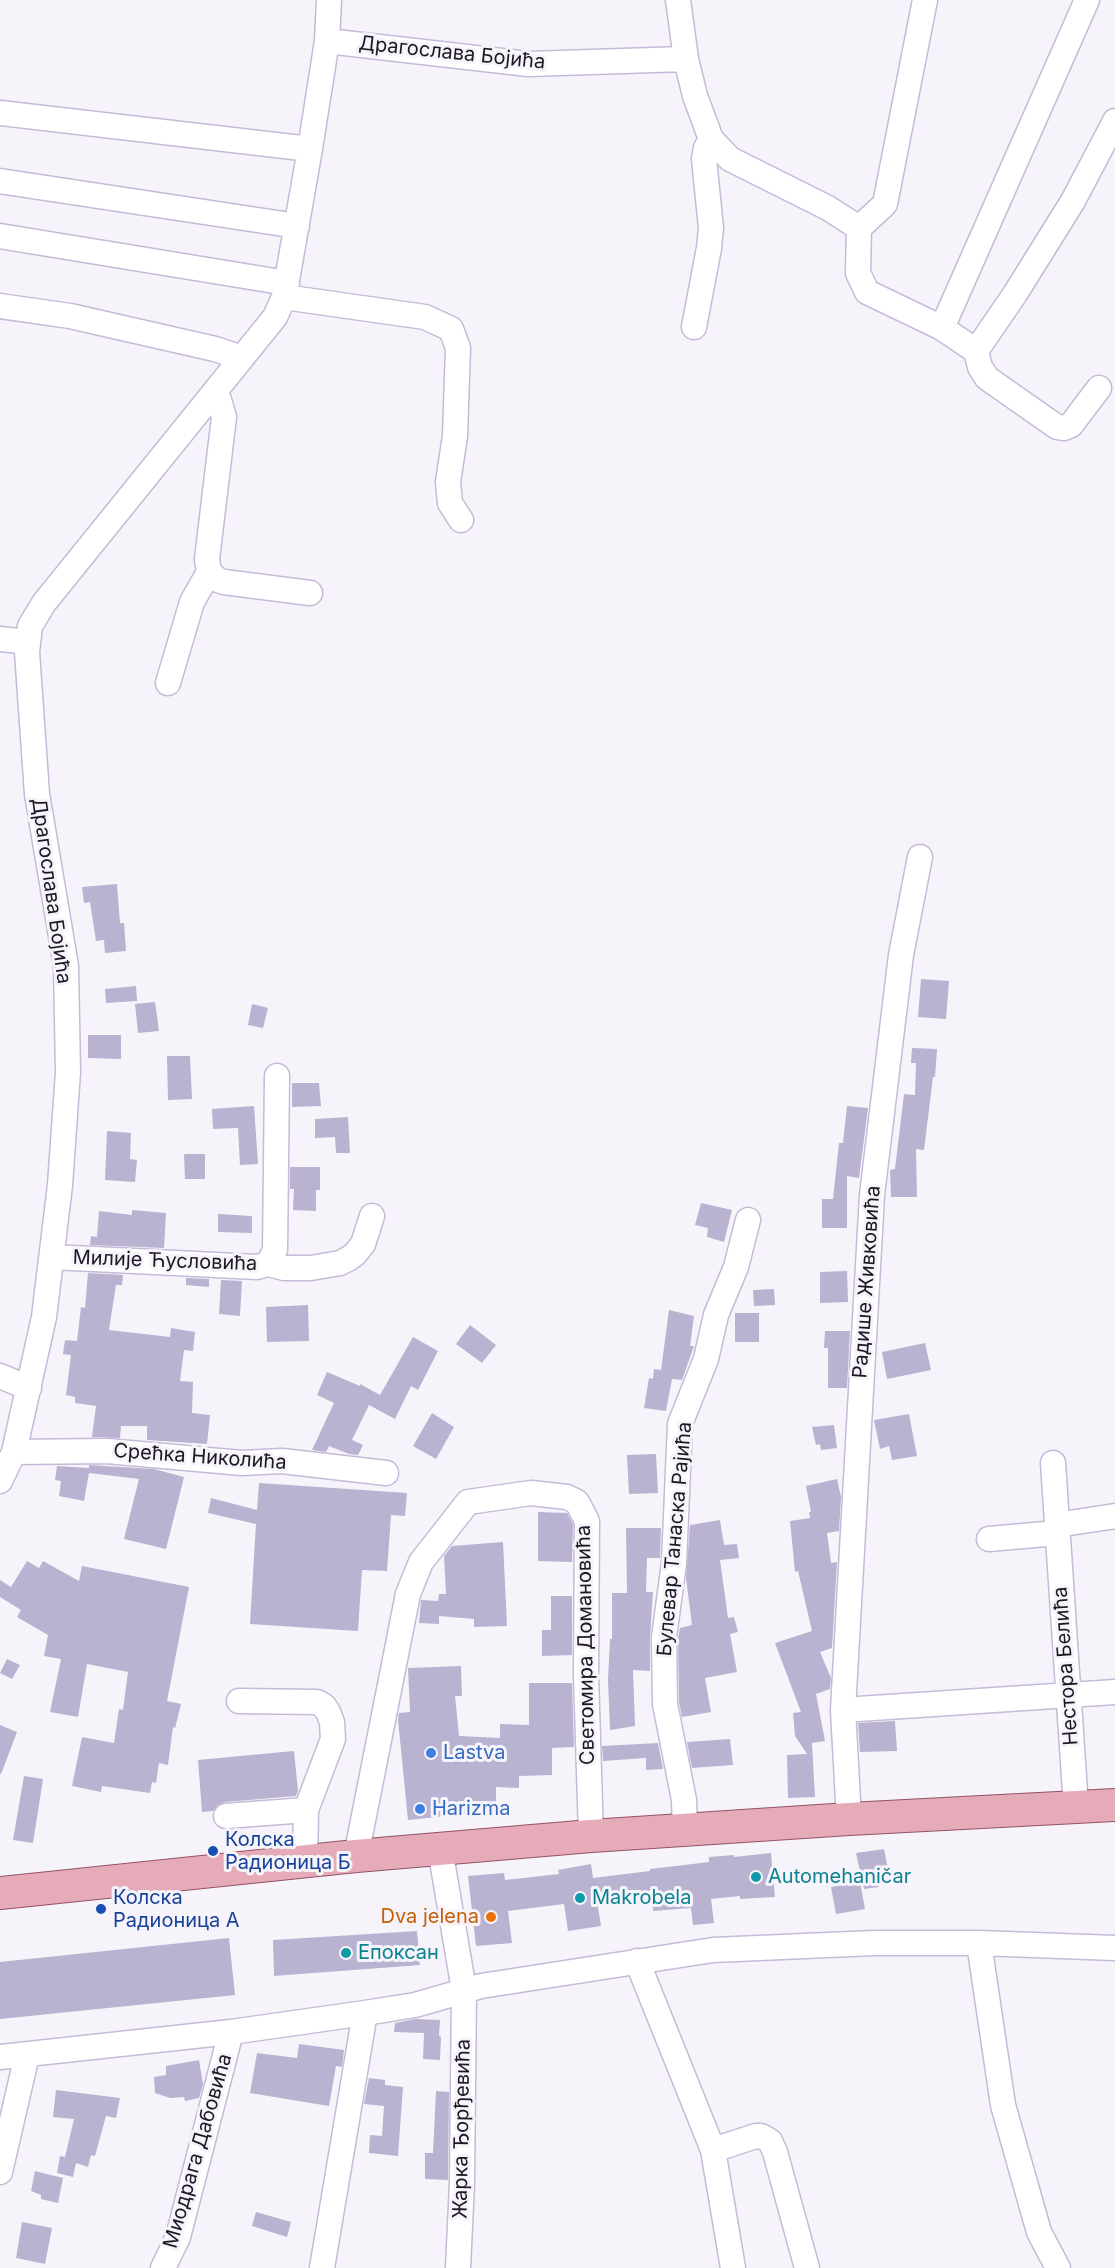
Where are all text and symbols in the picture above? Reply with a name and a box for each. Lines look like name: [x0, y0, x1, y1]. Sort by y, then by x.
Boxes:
street label: Драгослава Бојића: [358, 31, 546, 75]
street label: Драгослава Бојића: [26, 797, 76, 985]
street label: Радише Живковића: [848, 1185, 886, 1379]
street label: Милије Ћусловића: [72, 1246, 258, 1276]
street label: Булевар Танаска Рајића: [653, 1421, 697, 1657]
street label: Срећка Николића: [113, 1439, 287, 1475]
street label: Светомира Домановића: [572, 1525, 600, 1765]
street label: Нестора Белића: [1048, 1586, 1084, 1746]
place label: Lastva: [443, 1741, 505, 1765]
marker: Lastva: [424, 1746, 438, 1760]
place label: Harizma: [432, 1797, 511, 1821]
marker: Harizma: [413, 1802, 427, 1816]
place label: Колска Радионица Б: [225, 1828, 351, 1875]
marker: Колска Радионица Б: [206, 1844, 220, 1858]
place label: Automehaničar: [768, 1865, 911, 1889]
marker: Automehaničar: [749, 1870, 763, 1884]
place label: Колска Радионица А: [113, 1886, 240, 1933]
place label: Makrobela: [592, 1886, 691, 1910]
marker: Makrobela: [573, 1891, 587, 1905]
marker: Колска Радионица А: [94, 1902, 108, 1916]
place label: Dva jelena: [381, 1905, 479, 1929]
marker: Dva jelena: [484, 1910, 498, 1924]
place label: Епоксан: [358, 1941, 439, 1965]
marker: Епоксан: [339, 1946, 353, 1960]
street label: Жарка Ђорђевића: [448, 2039, 476, 2219]
street label: Миодрага Дабовића: [159, 2051, 237, 2251]

